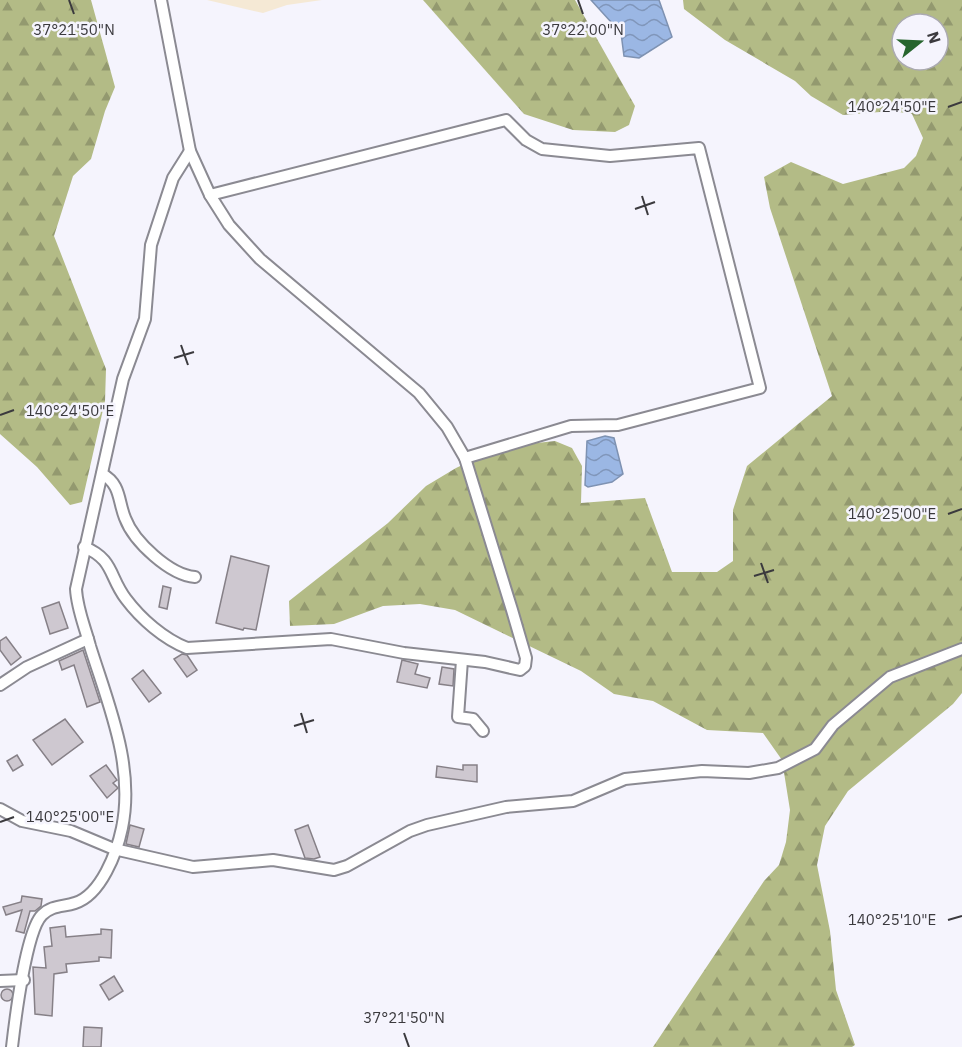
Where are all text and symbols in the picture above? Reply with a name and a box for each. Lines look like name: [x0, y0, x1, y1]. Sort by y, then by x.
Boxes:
north arrow: [890, 12, 950, 72]
text: 37°21'50"N: [33, 20, 115, 39]
text: 37°22'00"N: [542, 20, 624, 39]
text: N: [923, 29, 946, 46]
text: 140°24'50"E: [848, 97, 936, 116]
text: 140°24'50"E: [26, 401, 114, 420]
text: 140°25'00"E: [848, 504, 936, 523]
text: 140°25'00"E: [26, 807, 114, 826]
text: 140°25'10"E: [848, 910, 936, 929]
text: 37°21'50"N: [363, 1008, 445, 1027]

